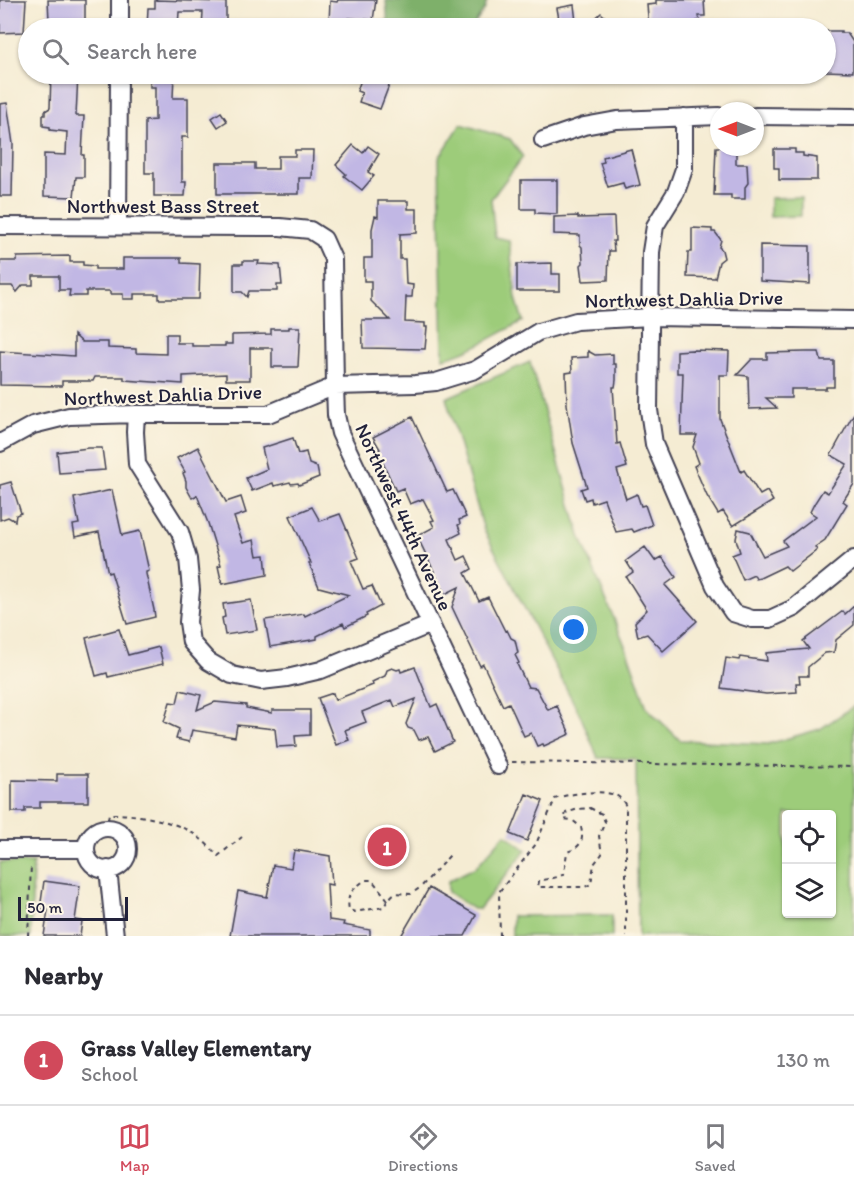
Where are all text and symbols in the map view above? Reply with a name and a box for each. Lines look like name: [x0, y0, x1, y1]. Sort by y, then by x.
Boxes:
search box: [18, 18, 836, 84]
icon: search: [39, 35, 72, 68]
text: Search here: [87, 38, 197, 65]
north arrow: [710, 102, 764, 156]
street label: Northwest Bass Street: [67, 194, 260, 218]
street label: Northwest Dahlia Drive: [585, 285, 783, 313]
street label: Northwest Dahlia Drive: [63, 380, 263, 410]
street label: Northwest 44th Avenue: [350, 420, 458, 614]
your location: [559, 615, 588, 644]
map controls: [782, 810, 836, 918]
button: locate: [782, 810, 836, 864]
pin: 1: [368, 824, 406, 870]
button: layers: [782, 864, 836, 918]
scale bar: [18, 894, 128, 922]
text: 50 m: [27, 898, 62, 917]
text: Nearby: [24, 959, 103, 991]
text: Grass Valley Elementary: [81, 1035, 311, 1062]
text: 1: [39, 1048, 48, 1072]
text: 130 m: [776, 1048, 830, 1072]
text: School: [81, 1062, 138, 1086]
tab: Map: [118, 1120, 151, 1175]
tab: Directions: [388, 1120, 458, 1175]
tab: Saved: [695, 1120, 736, 1175]

